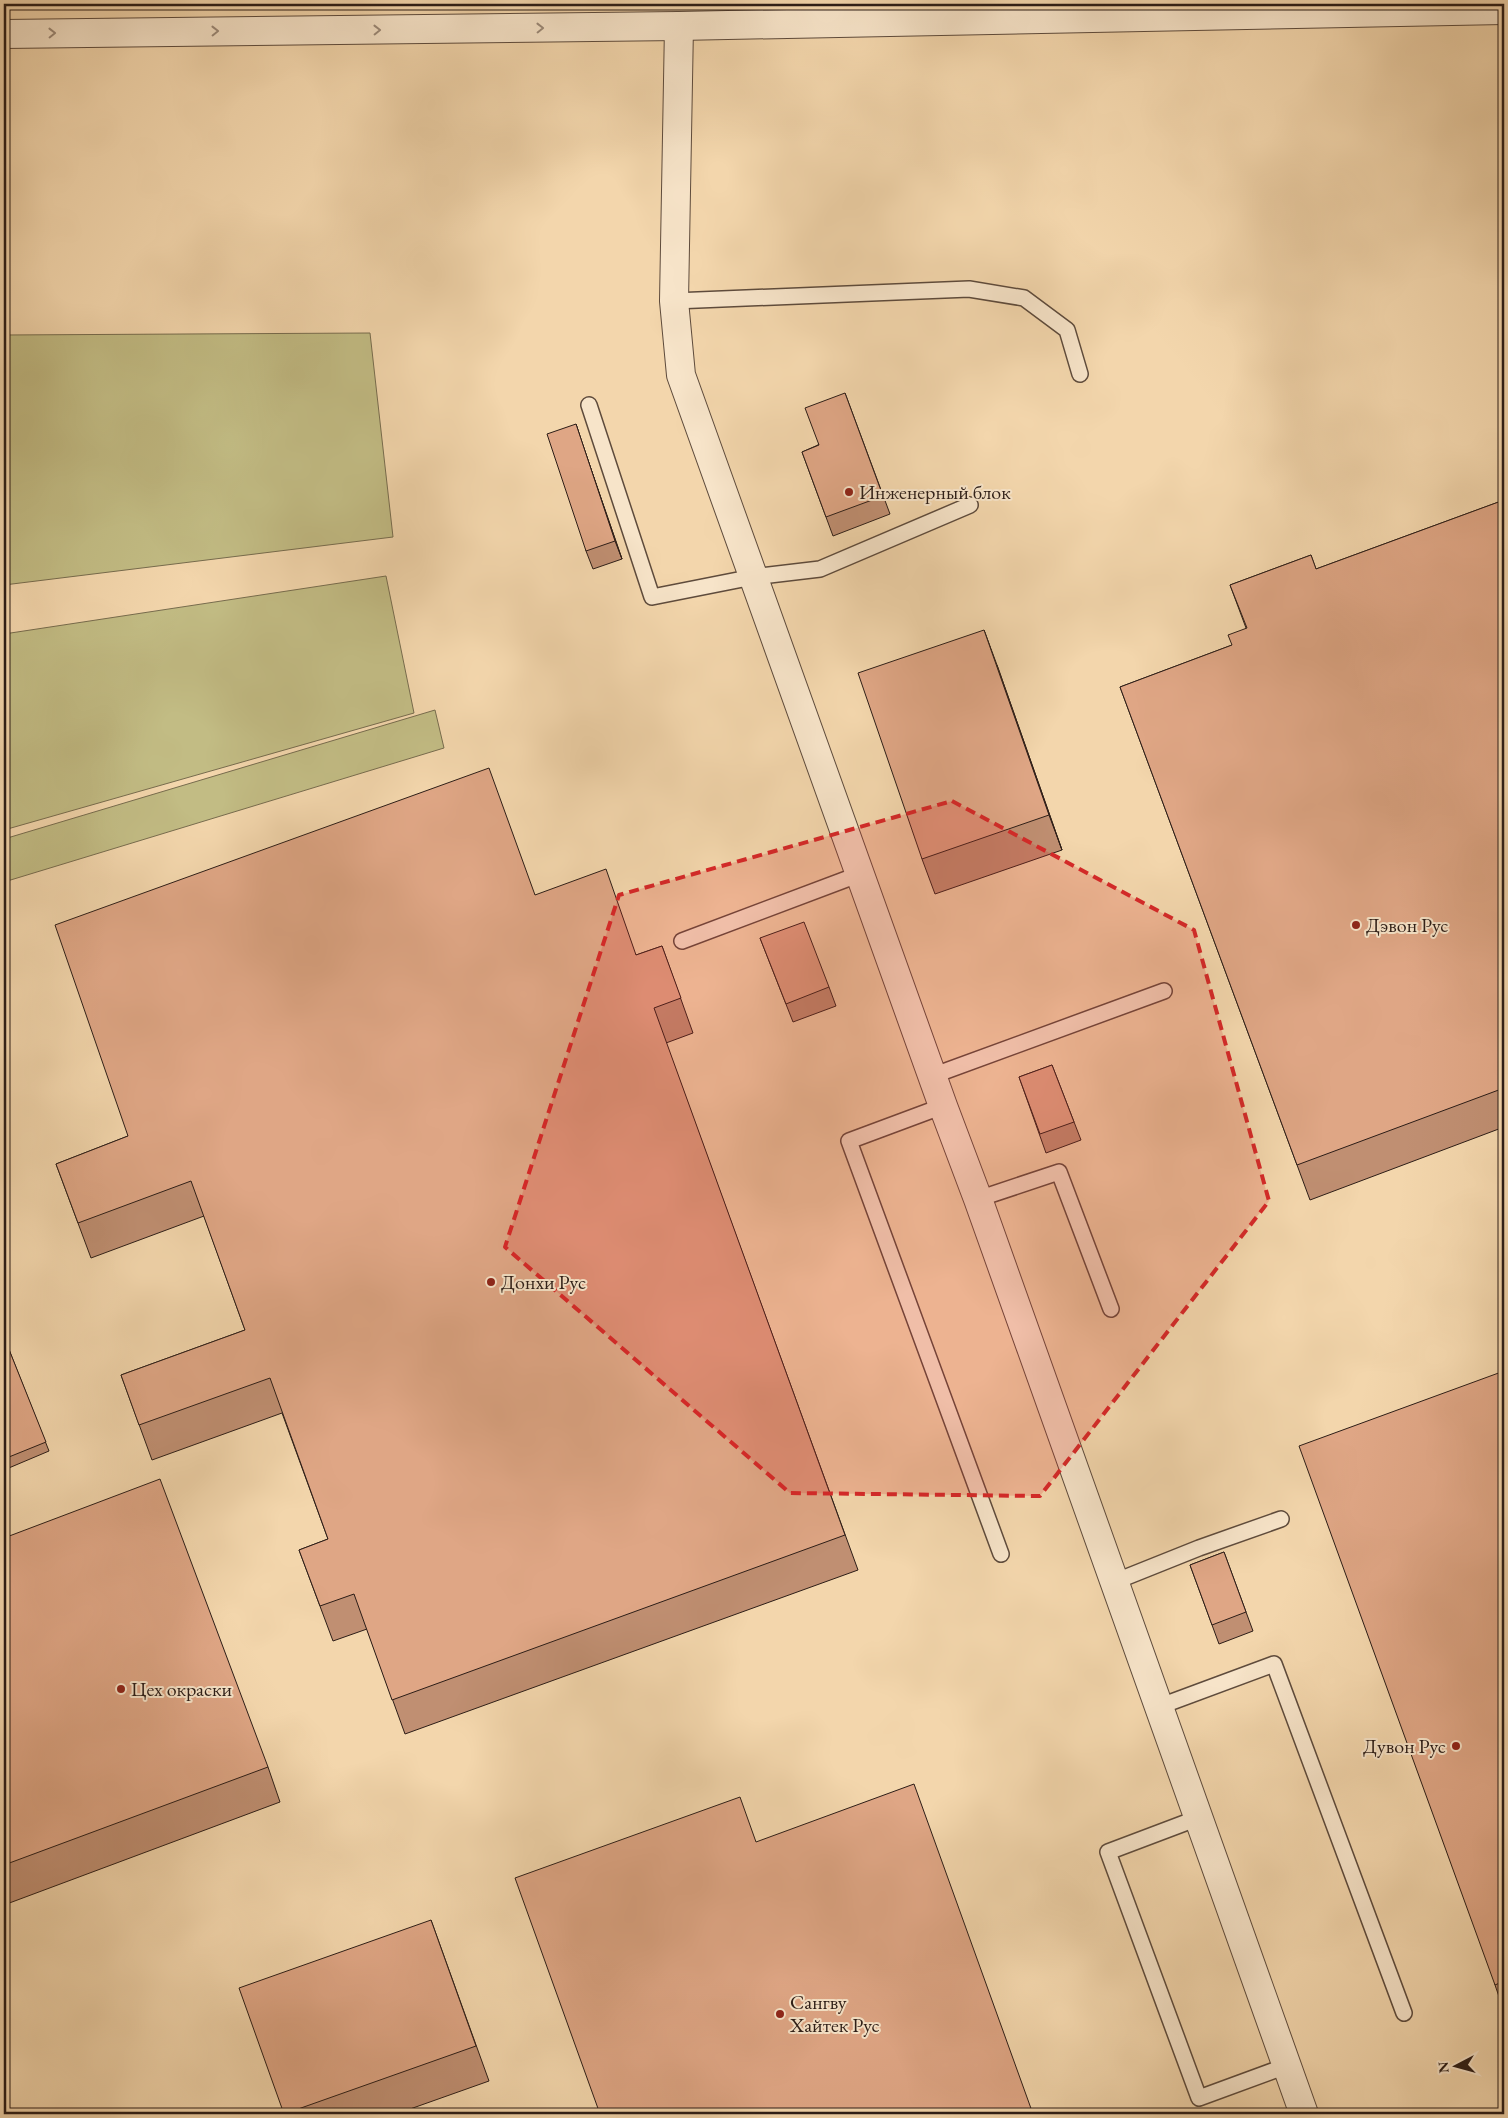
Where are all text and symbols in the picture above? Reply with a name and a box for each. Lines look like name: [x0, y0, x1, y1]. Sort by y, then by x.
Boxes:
one-way arrow: [536, 23, 544, 33]
one-way arrow: [374, 24, 382, 35]
one-way arrow: [212, 26, 219, 36]
one-way arrow: [49, 28, 57, 38]
place label: Инженерный блок: [859, 479, 1011, 505]
marker: Инженерный блок: [843, 486, 855, 498]
place label: Дэвон Рус: [1366, 912, 1449, 938]
marker: Дэвон Рус: [1350, 919, 1362, 931]
place label: Донхи Рус: [501, 1269, 586, 1295]
marker: Донхи Рус: [485, 1276, 497, 1288]
place label: Цех окраски: [131, 1676, 232, 1702]
marker: Цех окраски: [115, 1683, 127, 1695]
place label: Дувон Рус: [1363, 1733, 1446, 1759]
marker: Дувон Рус: [1450, 1740, 1462, 1752]
place label: Сангву Хайтек Рус: [789, 1989, 880, 2038]
marker: Сангву Хайтек Рус: [774, 2008, 786, 2020]
north arrow: [1430, 2040, 1480, 2090]
text: N: [1433, 2060, 1453, 2074]

